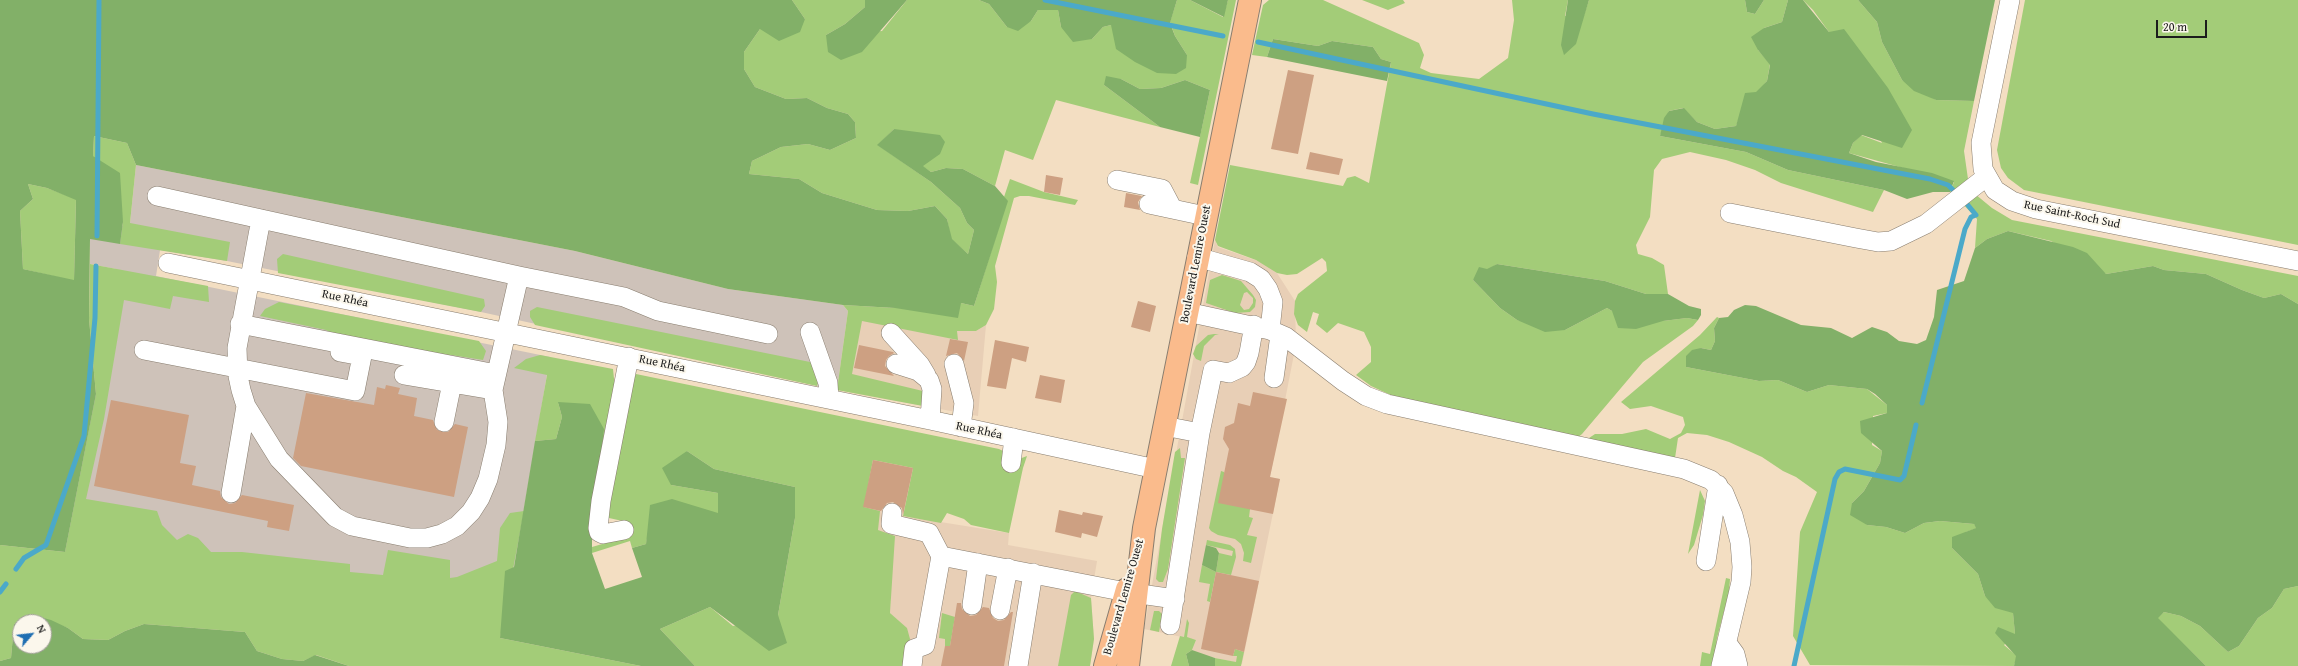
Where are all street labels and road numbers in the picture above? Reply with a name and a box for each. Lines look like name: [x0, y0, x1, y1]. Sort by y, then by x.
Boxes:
street label: Rue Saint-Roch Sud: [2023, 198, 2121, 232]
street label: Boulevard Lemire Ouest: [1178, 204, 1214, 324]
street label: Rue Rhéa: [321, 287, 369, 311]
street label: Rue Rhéa: [638, 352, 686, 376]
street label: Rue Rhéa: [955, 419, 1003, 443]
street label: Boulevard Lemire Ouest: [1101, 537, 1147, 657]

